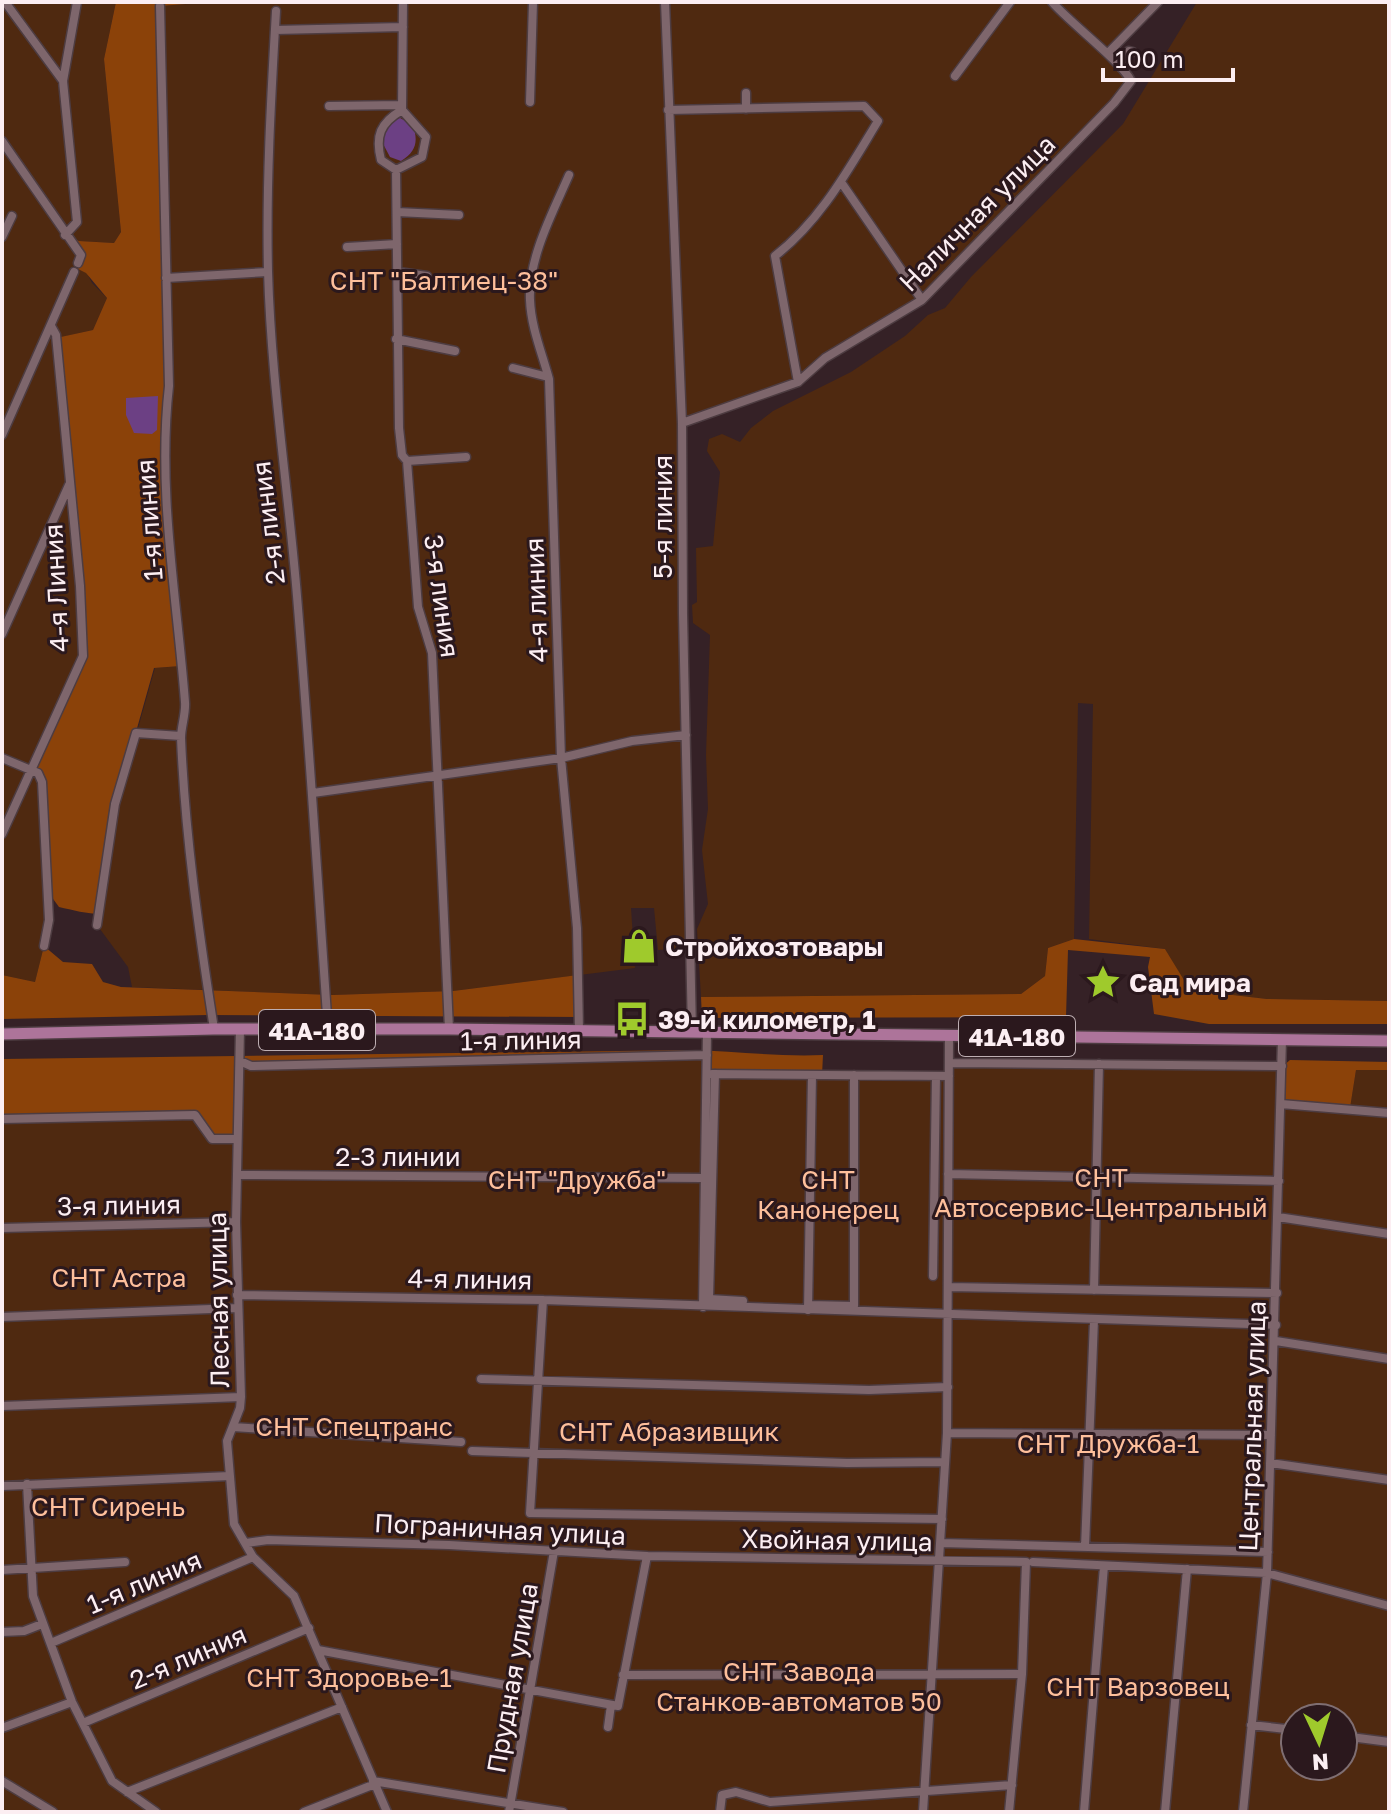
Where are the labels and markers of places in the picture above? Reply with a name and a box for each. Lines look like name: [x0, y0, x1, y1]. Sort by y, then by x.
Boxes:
shop icon: Стройхозтовары: [620, 927, 658, 965]
place label: Стройхозтовары: [665, 931, 884, 962]
place icon: Сад мира: [1084, 963, 1122, 1001]
place label: Сад мира: [1129, 967, 1251, 998]
bus stop icon: 39-й километр, 1: [613, 1000, 651, 1038]
place label: 39-й километр, 1: [658, 1004, 876, 1035]

